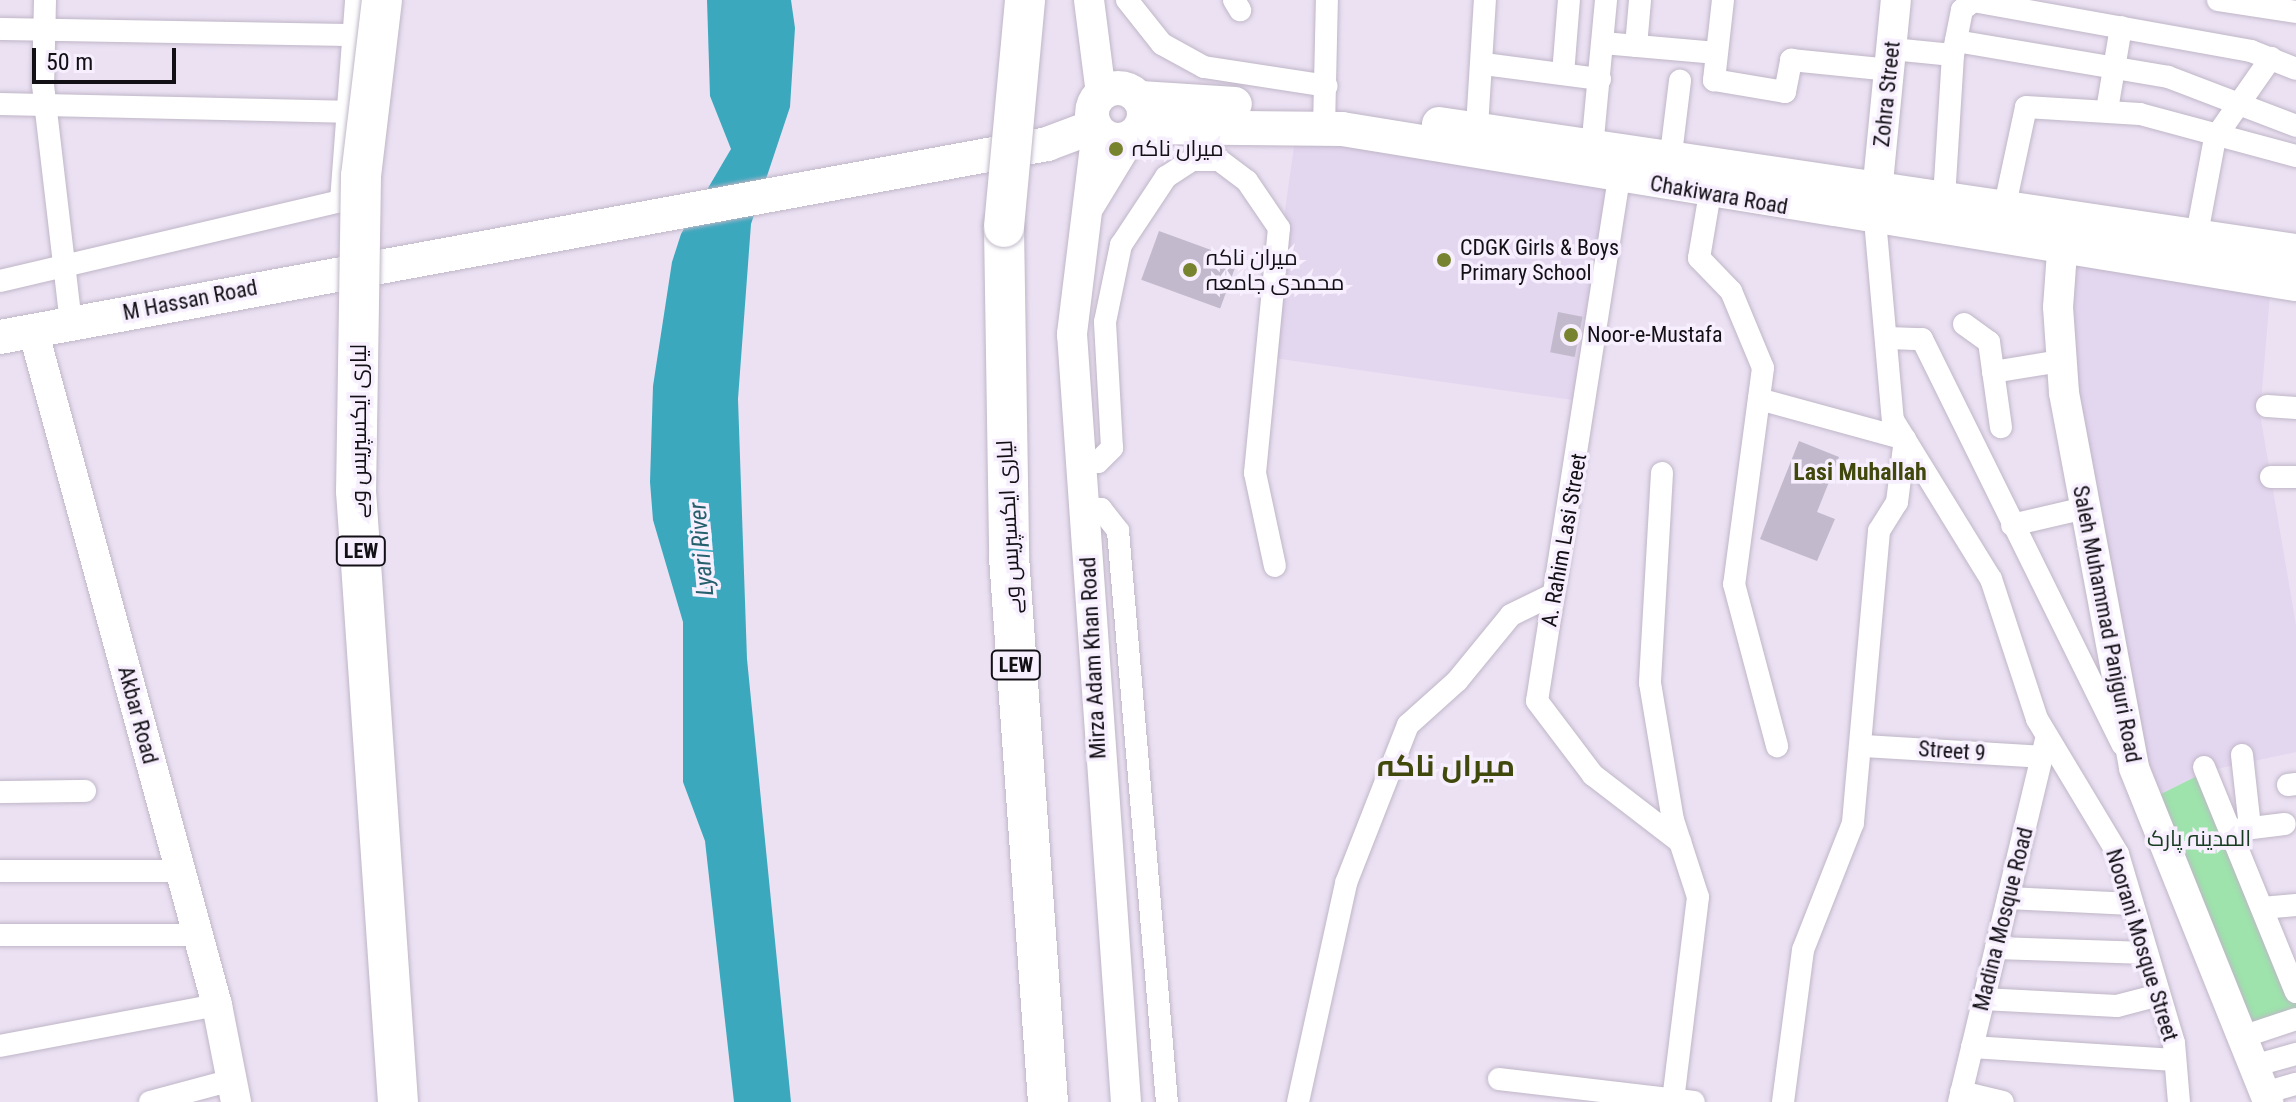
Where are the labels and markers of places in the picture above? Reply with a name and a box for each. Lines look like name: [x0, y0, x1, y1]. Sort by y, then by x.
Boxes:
place label: میراں ناکہ: [1132, 136, 1224, 162]
marker: میراں ناکہ: [1107, 140, 1125, 158]
place label: CDGK Girls & Boys Primary School: [1460, 234, 1619, 286]
place label: میران ناکہ محمدی جامعہ: [1206, 244, 1344, 296]
marker: CDGK Girls & Boys Primary School: [1435, 251, 1453, 269]
marker: میران ناکہ محمدی جامعہ: [1181, 261, 1199, 279]
place label: Noor-e-Mustafa: [1587, 322, 1722, 348]
marker: Noor-e-Mustafa: [1562, 326, 1580, 344]

